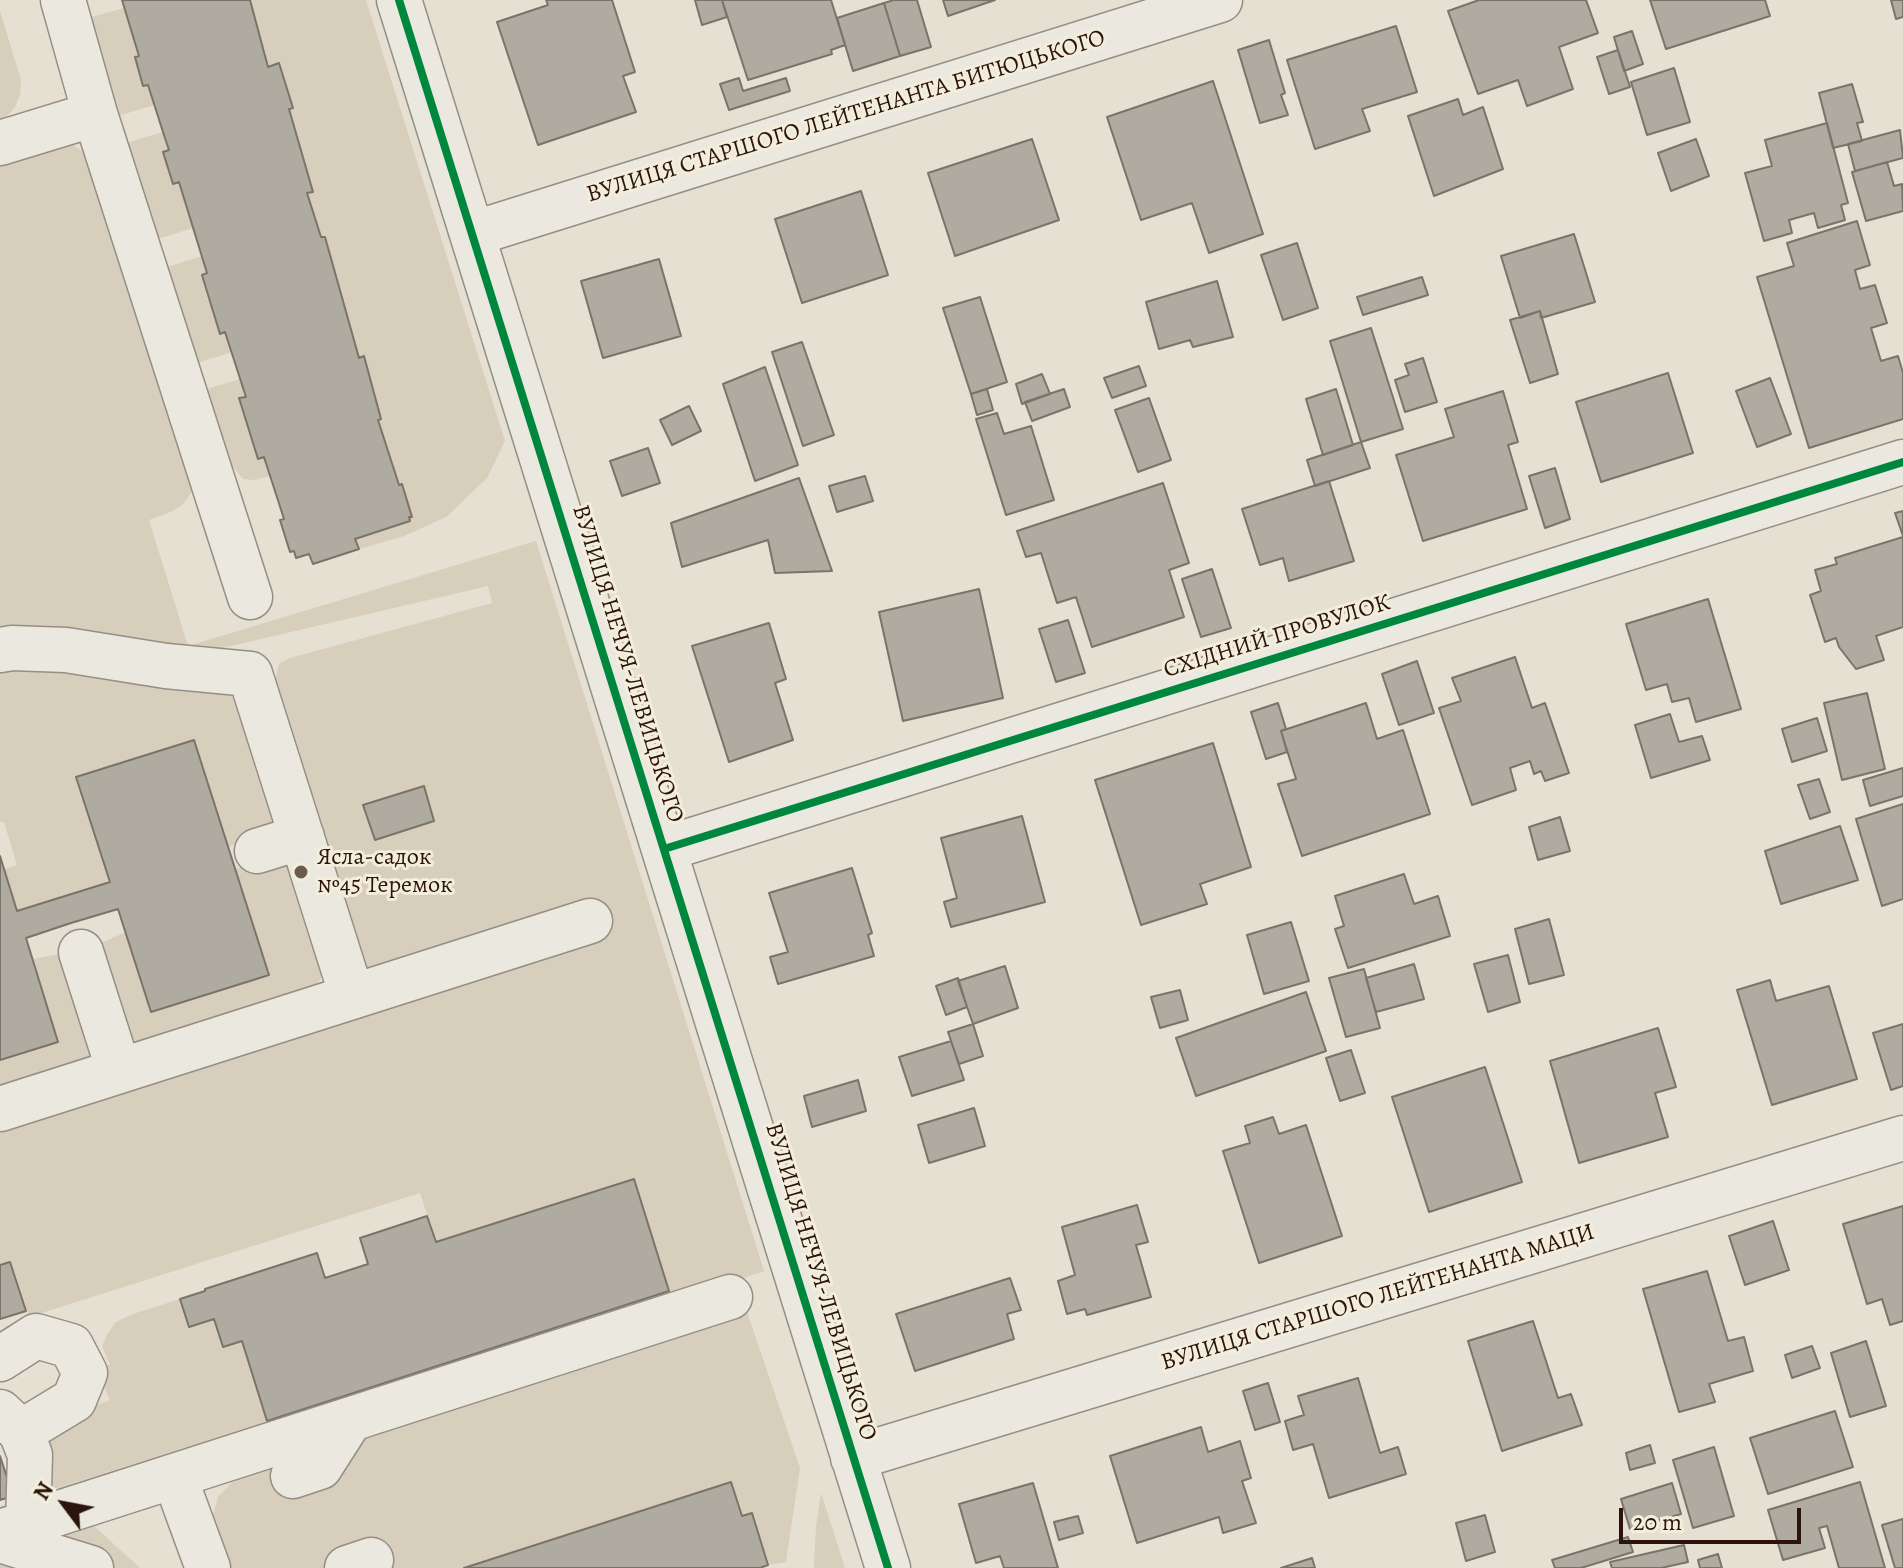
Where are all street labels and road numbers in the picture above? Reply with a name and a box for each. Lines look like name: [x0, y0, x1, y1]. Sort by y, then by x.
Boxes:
street label: ВУЛИЦЯ СТАРШОГО ЛЕЙТЕНАНТА БИТЮЦЬКОГО: [583, 24, 1109, 210]
street label: ВУЛИЦЯ НЕЧУЯ-ЛЕВИЦЬКОГО: [565, 502, 689, 826]
street label: СХІДНИЙ ПРОВУЛОК: [1160, 589, 1394, 685]
street label: ВУЛИЦЯ НЕЧУЯ-ЛЕВИЦЬКОГО: [758, 1120, 882, 1444]
street label: ВУЛИЦЯ СТАРШОГО ЛЕЙТЕНАНТА МАЦИ: [1158, 1218, 1598, 1378]

